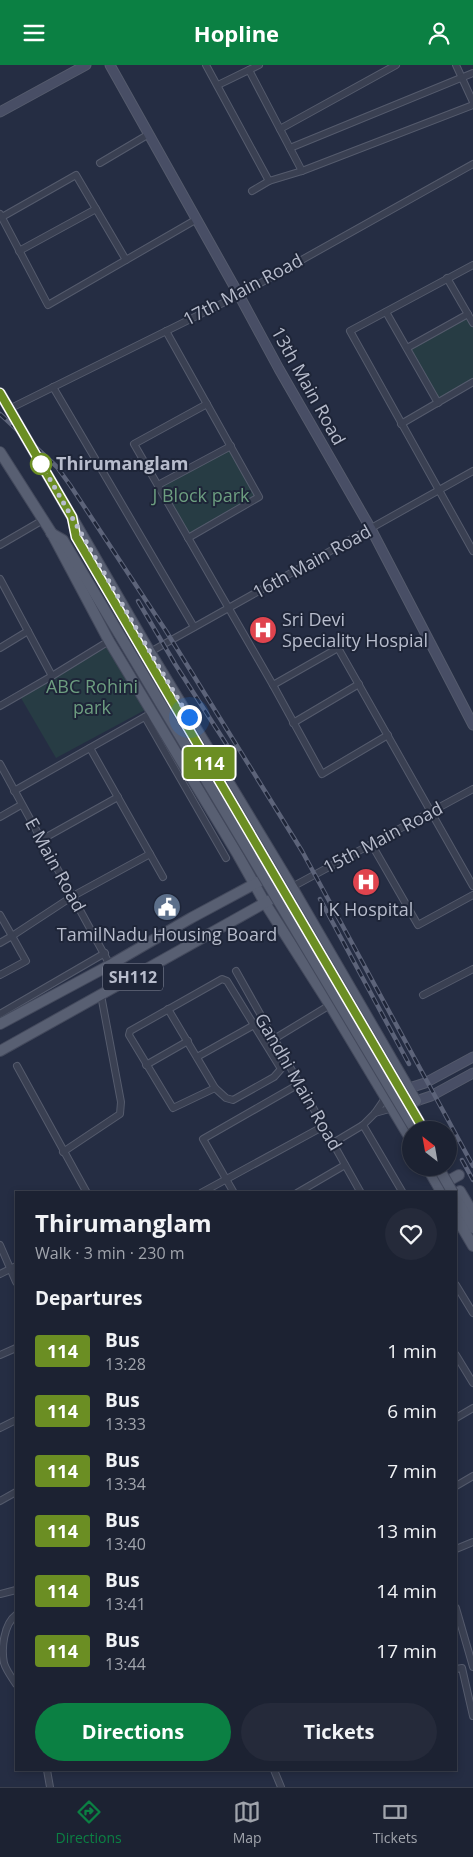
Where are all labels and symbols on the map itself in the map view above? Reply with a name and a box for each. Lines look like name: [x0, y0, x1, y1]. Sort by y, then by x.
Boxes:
street label: 17th Main Road: [179, 248, 306, 331]
street label: 13th Main Road: [266, 322, 351, 449]
place label: Thirumanglam: [56, 451, 188, 475]
marker: Thirumanglam: [30, 453, 52, 475]
park label: J Block park: [150, 483, 250, 507]
street label: 16th Main Road: [248, 519, 375, 604]
place label: Sri Devi Speciality Hospial: [282, 607, 428, 652]
hospital icon: Sri Devi Speciality Hospial: [248, 615, 278, 645]
park label: ABC Rohini park: [46, 674, 138, 719]
your location: [177, 705, 202, 730]
line badge: 114: [180, 747, 238, 779]
street label: 15th Main Road: [319, 796, 446, 879]
street label: E Main Road: [20, 813, 92, 916]
hospital icon: I K Hospital: [351, 867, 381, 897]
public building icon: TamilNadu Housing Board: [152, 892, 182, 922]
place label: I K Hospital: [319, 897, 413, 921]
place label: TamilNadu Housing Board: [57, 922, 277, 946]
road number: SH112: [103, 964, 163, 991]
street label: Gandhi Main Road: [250, 1008, 348, 1155]
north arrow: [402, 1121, 458, 1176]

